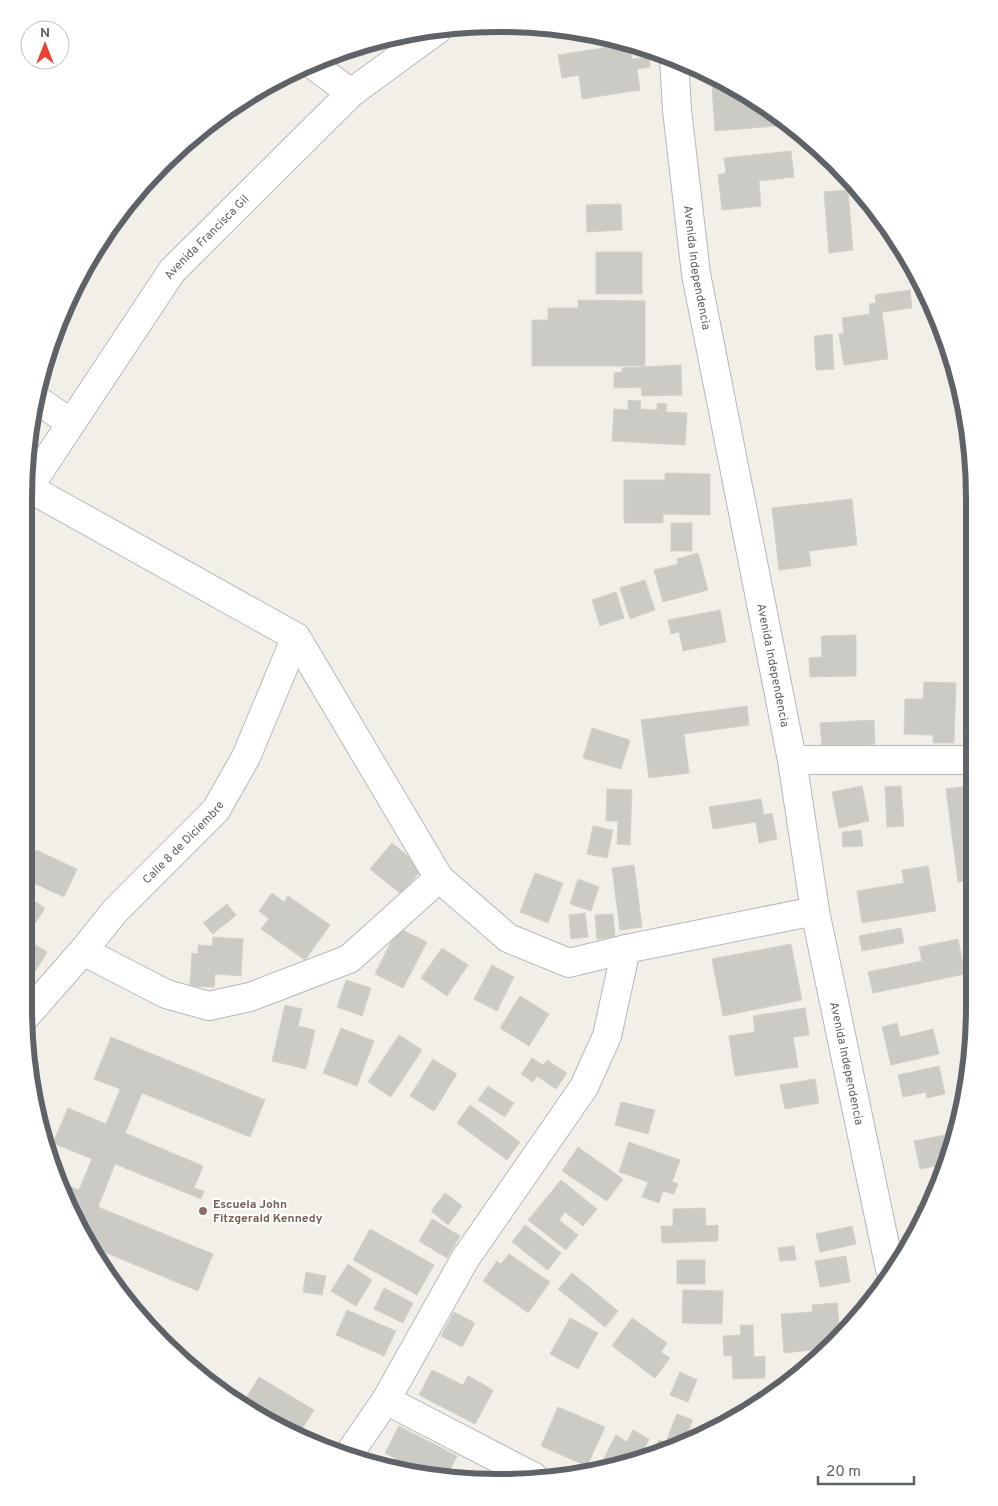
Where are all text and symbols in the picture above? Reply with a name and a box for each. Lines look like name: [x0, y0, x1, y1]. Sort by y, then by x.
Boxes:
north arrow: [20, 20, 70, 70]
text: N: [40, 25, 50, 42]
street label: Avenida Francisca Gil: [161, 192, 253, 283]
street label: Avenida Independencia: [679, 205, 714, 331]
street label: Avenida Independencia: [752, 602, 792, 729]
street label: Calle 8 de Diciembre: [140, 798, 228, 888]
street label: Avenida Independencia: [825, 1000, 867, 1127]
place label: Escuela John Fitzgerald Kennedy: [213, 1197, 323, 1227]
marker: Escuela John Fitzgerald Kennedy: [197, 1205, 209, 1217]
scale bar: [818, 1454, 914, 1486]
text: 20 m: [826, 1463, 861, 1482]

